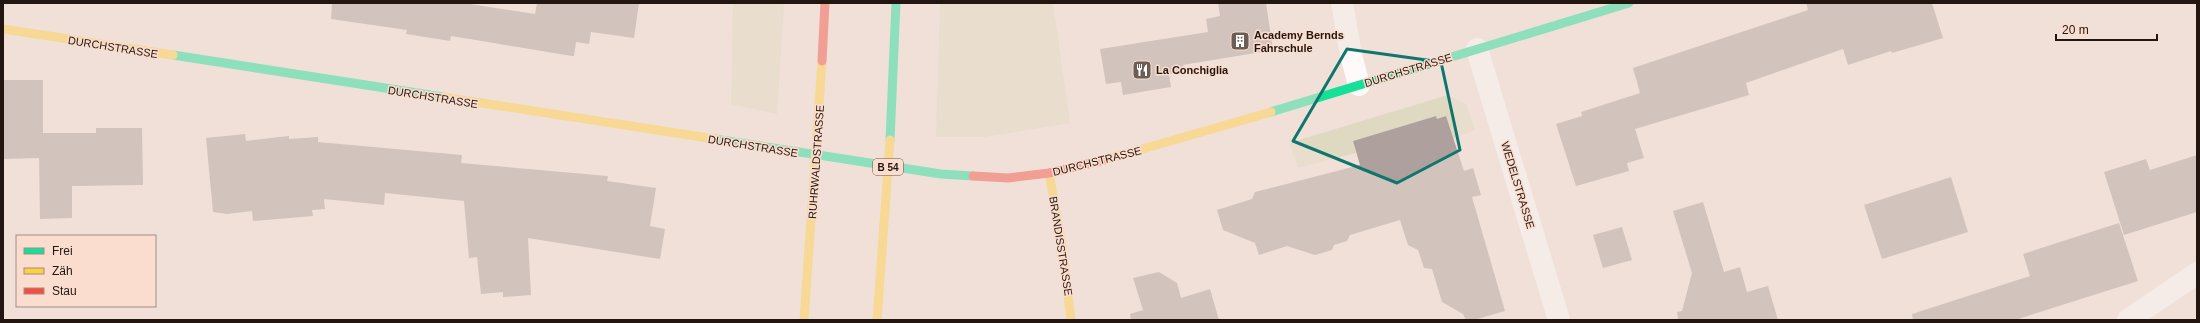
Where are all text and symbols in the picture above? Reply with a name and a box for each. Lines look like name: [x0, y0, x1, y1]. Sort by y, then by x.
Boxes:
scale bar: [2056, 16, 2157, 42]
text: 20 m: [2062, 23, 2089, 37]
place label: Academy Bernds Fahrschule: [1254, 29, 1344, 54]
building icon: Academy Bernds Fahrschule: [1229, 30, 1251, 52]
street label: DURCHSTRASSE: [67, 34, 159, 60]
street label: DURCHSTRASSE: [1363, 51, 1453, 89]
restaurant icon: La Conchiglia: [1131, 59, 1153, 81]
place label: La Conchiglia: [1156, 64, 1229, 76]
street label: DURCHSTRASSE: [387, 84, 479, 110]
street label: RUHRWALDSTRASSE: [806, 105, 826, 219]
street label: DURCHSTRASSE: [707, 133, 799, 159]
street label: WEDELSTRASSE: [1499, 140, 1537, 230]
street label: DURCHSTRASSE: [1051, 144, 1143, 178]
road number: B 54: [873, 159, 903, 175]
street label: BRANDISSTRASSE: [1047, 196, 1075, 296]
legend: [16, 235, 156, 307]
text: Frei: [52, 244, 73, 258]
text: Zäh: [52, 264, 73, 278]
text: Stau: [52, 284, 77, 298]

